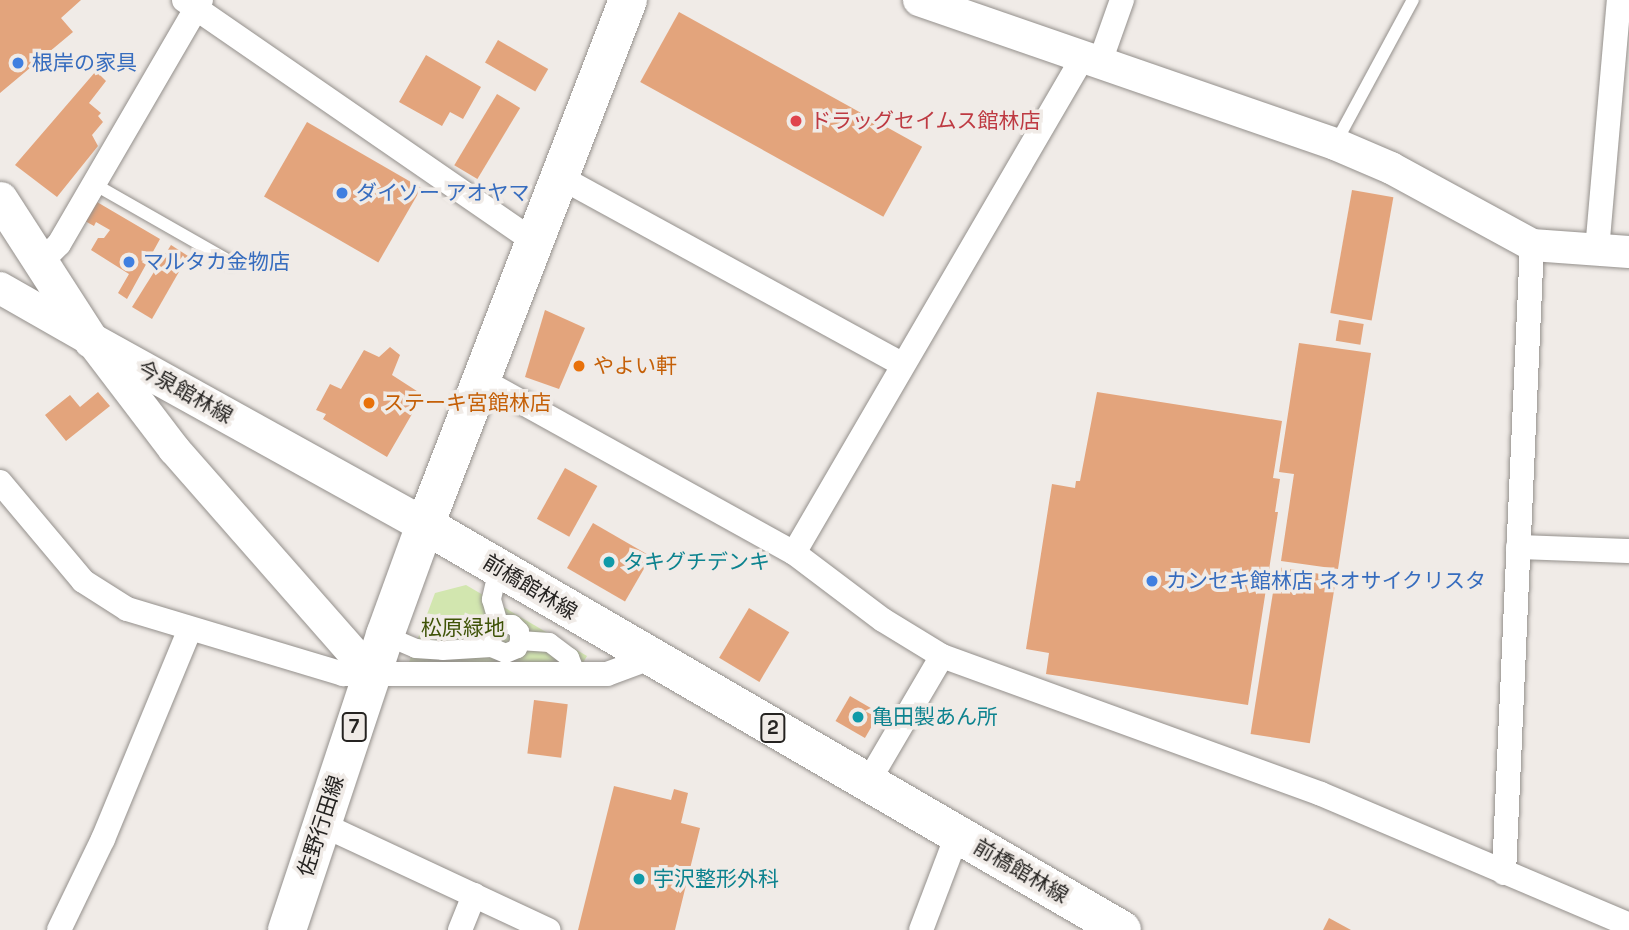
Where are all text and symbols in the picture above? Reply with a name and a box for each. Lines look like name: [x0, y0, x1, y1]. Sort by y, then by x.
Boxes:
place label: 根岸の家具: [32, 50, 137, 76]
marker: 根岸の家具: [10, 55, 26, 71]
place label: ドラッグセイムス館林店: [810, 108, 1041, 134]
marker: ドラッグセイムス館林店: [788, 113, 804, 129]
place label: ダイソー アオヤマ: [356, 180, 529, 206]
marker: ダイソー アオヤマ: [334, 185, 350, 201]
place label: マルタカ金物店: [143, 249, 290, 275]
marker: マルタカ金物店: [121, 254, 137, 270]
place label: やよい軒: [593, 353, 677, 379]
street label: 今泉館林線: [133, 356, 237, 428]
marker: やよい軒: [571, 358, 587, 374]
place label: ステーキ宮館林店: [383, 390, 551, 416]
marker: ステーキ宮館林店: [361, 395, 377, 411]
street label: 前橋館林線: [479, 549, 581, 625]
place label: タキグチデンキ: [623, 549, 770, 575]
marker: タキグチデンキ: [601, 554, 617, 570]
place label: カンセキ館林店 ネオサイクリスタ: [1166, 568, 1486, 594]
marker: カンセキ館林店 ネオサイクリスタ: [1144, 573, 1160, 589]
park label: 松原緑地: [421, 615, 505, 641]
place label: 亀田製あん所: [872, 704, 998, 730]
marker: 亀田製あん所: [850, 709, 866, 725]
road number: 7: [340, 712, 368, 742]
road number: 2: [759, 712, 787, 744]
street label: 佐野行田線: [293, 772, 349, 880]
street label: 前橋館林線: [969, 834, 1073, 908]
place label: 宇沢整形外科: [653, 866, 779, 892]
marker: 宇沢整形外科: [631, 871, 647, 887]

